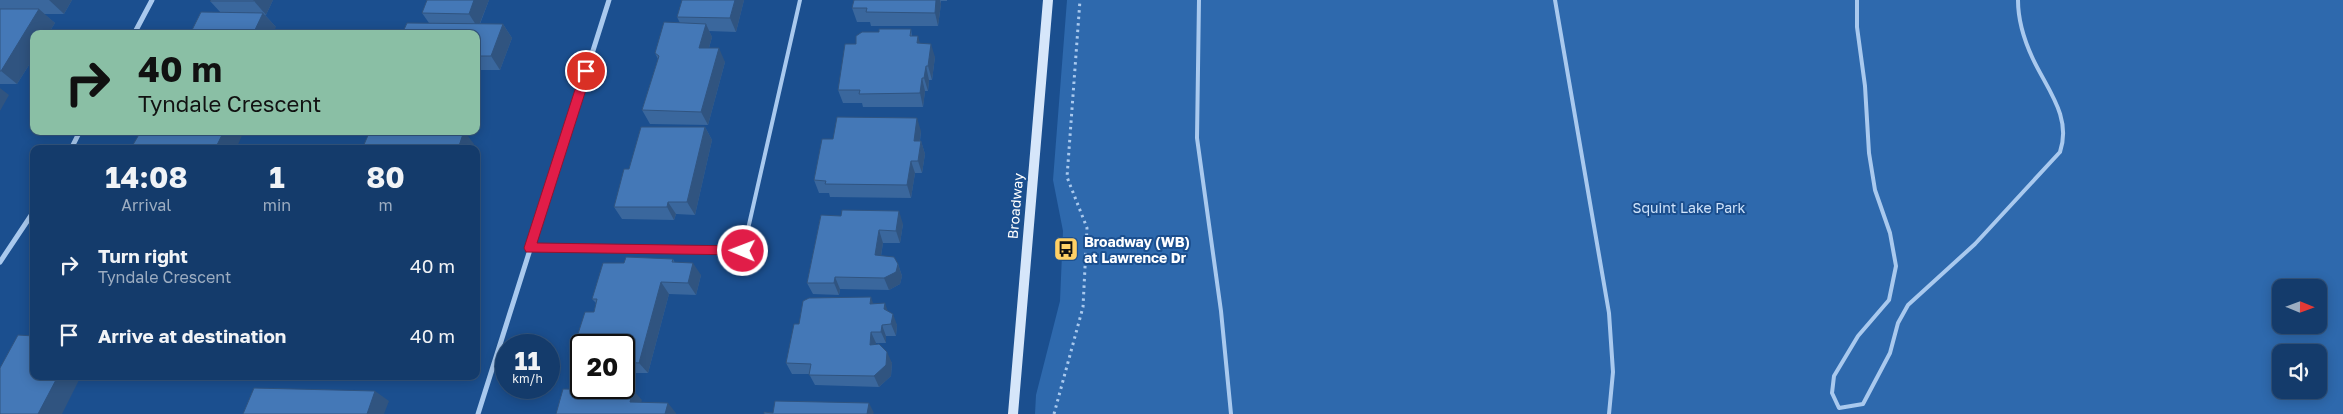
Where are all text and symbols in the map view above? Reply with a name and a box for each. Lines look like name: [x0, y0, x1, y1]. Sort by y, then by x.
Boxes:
text: 40 m: [138, 48, 222, 90]
icon: right: [55, 50, 120, 115]
pin: [565, 50, 607, 92]
icon: arrive: [572, 57, 600, 85]
text: Tyndale Crescent: [138, 90, 321, 117]
text: 14:08: [105, 159, 188, 195]
text: 1: [269, 159, 285, 195]
text: 80: [366, 159, 405, 195]
street label: Broadway: [1004, 172, 1026, 240]
text: Arrival: [121, 195, 171, 215]
text: min: [263, 195, 291, 215]
text: m: [378, 195, 393, 215]
park label: Squint Lake Park: [1633, 199, 1746, 216]
position arrow: [716, 224, 768, 276]
place label: Broadway (WB) at Lawrence Dr: [1084, 233, 1190, 266]
bus stop icon: Broadway (WB) at Lawrence Dr: [1053, 236, 1079, 262]
text: Turn right: [98, 244, 188, 267]
icon: right: [55, 251, 83, 279]
text: 40 m: [410, 254, 455, 277]
text: Tyndale Crescent: [98, 267, 231, 287]
north arrow: [2272, 279, 2328, 334]
map controls: [2272, 279, 2327, 399]
icon: arrive: [55, 321, 83, 349]
text: Arrive at destination: [98, 324, 286, 347]
text: 40 m: [410, 324, 455, 347]
speed limit sign: 20: [570, 334, 635, 399]
button: sound: [2272, 344, 2327, 399]
text: 11: [515, 345, 540, 376]
text: km/h: [512, 371, 543, 386]

